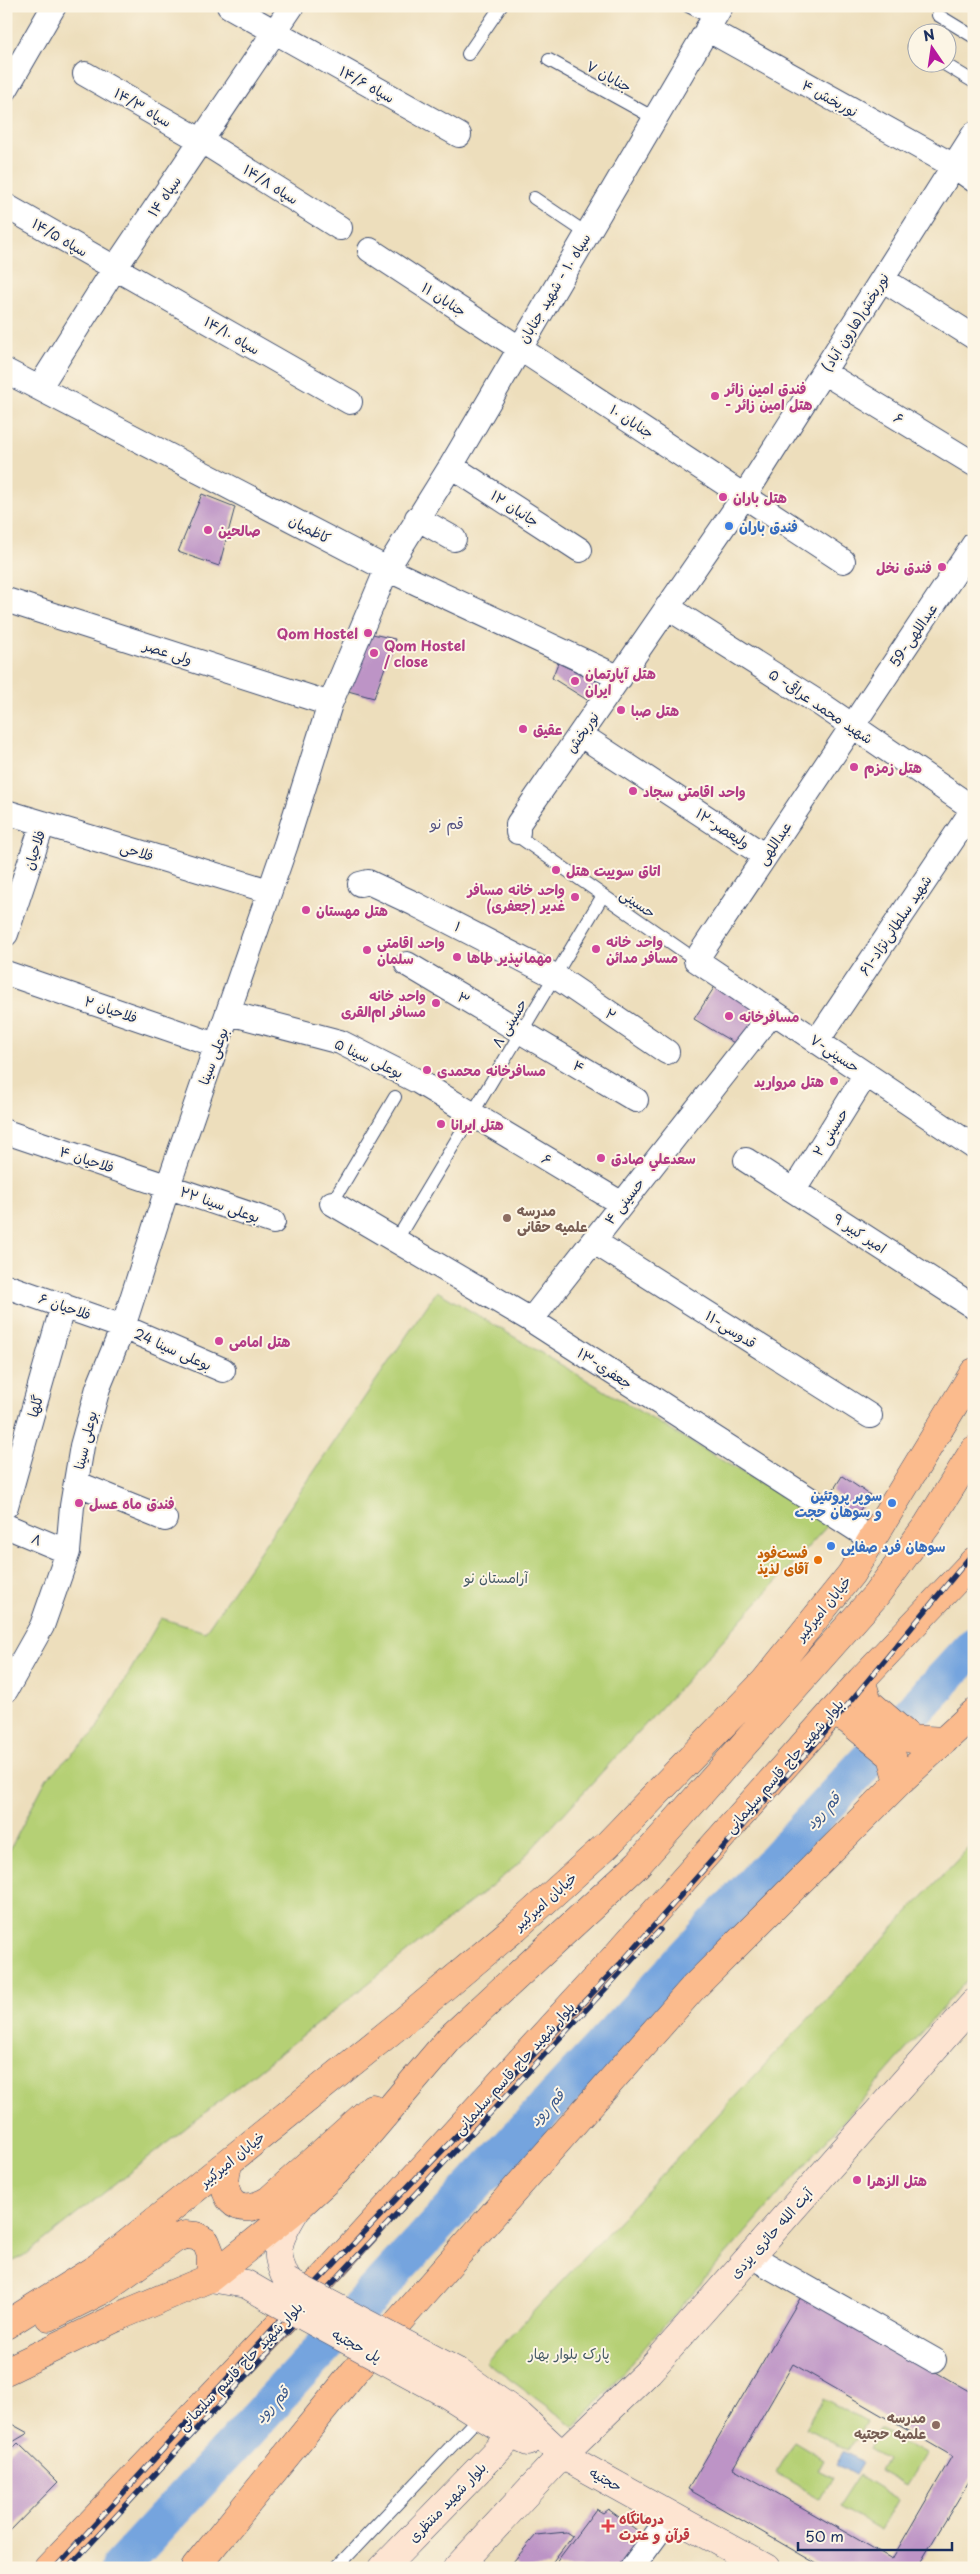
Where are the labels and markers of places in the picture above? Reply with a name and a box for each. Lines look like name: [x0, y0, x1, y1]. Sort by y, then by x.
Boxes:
place label: فندق امین زائر - هتل امین زائر: [723, 378, 812, 415]
marker: فندق امین زائر - هتل امین زائر: [709, 390, 721, 402]
place label: هتل باران: [733, 487, 787, 508]
marker: هتل باران: [717, 491, 729, 503]
place label: فندق باران: [739, 516, 798, 537]
place label: صالحین: [218, 520, 261, 541]
marker: فندق باران: [723, 520, 735, 532]
marker: صالحین: [202, 524, 214, 536]
place label: فندق نخل: [876, 557, 932, 578]
marker: فندق نخل: [936, 561, 948, 573]
place label: Qom Hostel: [277, 623, 358, 644]
marker: Qom Hostel: [362, 627, 374, 639]
place label: Qom Hostel / close: [383, 635, 465, 672]
marker: Qom Hostel / close: [368, 647, 380, 659]
place label: هتل آپارتمان ایران: [585, 663, 656, 700]
marker: هتل آپارتمان ایران: [569, 675, 581, 687]
place label: هتل صبا: [631, 700, 679, 721]
marker: هتل صبا: [615, 704, 627, 716]
place label: عقیق: [533, 719, 563, 740]
marker: عقیق: [517, 723, 529, 735]
place label: هتل زمزم: [864, 757, 922, 779]
marker: هتل زمزم: [848, 761, 860, 773]
place label: واحد اقامتی سجاد: [643, 781, 746, 802]
marker: واحد اقامتی سجاد: [627, 785, 639, 797]
place label: اتاق سوییت هتل: [566, 860, 661, 881]
marker: اتاق سوییت هتل: [550, 864, 562, 876]
place label: واحد خانه مسافر غدیر (جعفری): [465, 879, 566, 916]
marker: واحد خانه مسافر غدیر (جعفری): [569, 891, 581, 903]
place label: هتل مهستان: [316, 900, 388, 921]
marker: هتل مهستان: [300, 904, 312, 916]
place label: واحد خانه مسافر مدائن: [606, 931, 678, 968]
place label: واحد اقامتی سلمان: [377, 932, 445, 969]
marker: واحد خانه مسافر مدائن: [590, 943, 602, 955]
marker: واحد اقامتی سلمان: [361, 944, 373, 956]
place label: مهمانپذیر طاها: [467, 947, 552, 968]
marker: مهمانپذیر طاها: [451, 951, 463, 963]
place label: واحد خانه مسافر ام‌القری: [341, 985, 426, 1023]
marker: واحد خانه مسافر ام‌القری: [430, 997, 442, 1009]
place label: مسافرخانه: [739, 1006, 799, 1027]
marker: مسافرخانه: [723, 1010, 735, 1022]
place label: مسافرخانه محمدی: [437, 1060, 546, 1081]
marker: مسافرخانه محمدی: [421, 1064, 433, 1076]
place label: هتل مروارید: [754, 1071, 824, 1092]
marker: هتل مروارید: [828, 1075, 840, 1087]
place label: هتل ایرانا: [451, 1114, 504, 1135]
marker: هتل ایرانا: [435, 1118, 447, 1130]
place label: سعدعلي صادق: [611, 1148, 696, 1172]
marker: سعدعلي صادق: [595, 1152, 607, 1164]
place label: مدرسه علمیه حقانی: [517, 1200, 588, 1237]
marker: مدرسه علمیه حقانی: [501, 1212, 513, 1224]
place label: هتل امامی: [229, 1331, 290, 1352]
marker: هتل امامی: [213, 1335, 225, 1347]
place label: سوپر پروتئین و سوهان حجت: [794, 1485, 882, 1522]
place label: فندق ماه عسل: [89, 1493, 175, 1514]
marker: فندق ماه عسل: [73, 1497, 85, 1509]
marker: سوپر پروتئین و سوهان حجت: [886, 1497, 898, 1509]
place label: سوهان فرد صفایی: [841, 1536, 946, 1557]
marker: سوهان فرد صفایی: [825, 1540, 837, 1552]
place label: فست‌فود آقای لذیذ: [757, 1542, 809, 1579]
marker: فست‌فود آقای لذیذ: [812, 1554, 824, 1566]
place label: هتل الزهرا: [867, 2170, 927, 2191]
marker: هتل الزهرا: [851, 2174, 863, 2186]
place label: مدرسه علمیه حجتیه: [854, 2407, 927, 2444]
marker: مدرسه علمیه حجتیه: [930, 2419, 942, 2431]
place label: درمانگاه قرآن و عترت: [619, 2508, 690, 2545]
marker: درمانگاه قرآن و عترت: [601, 2519, 615, 2533]

